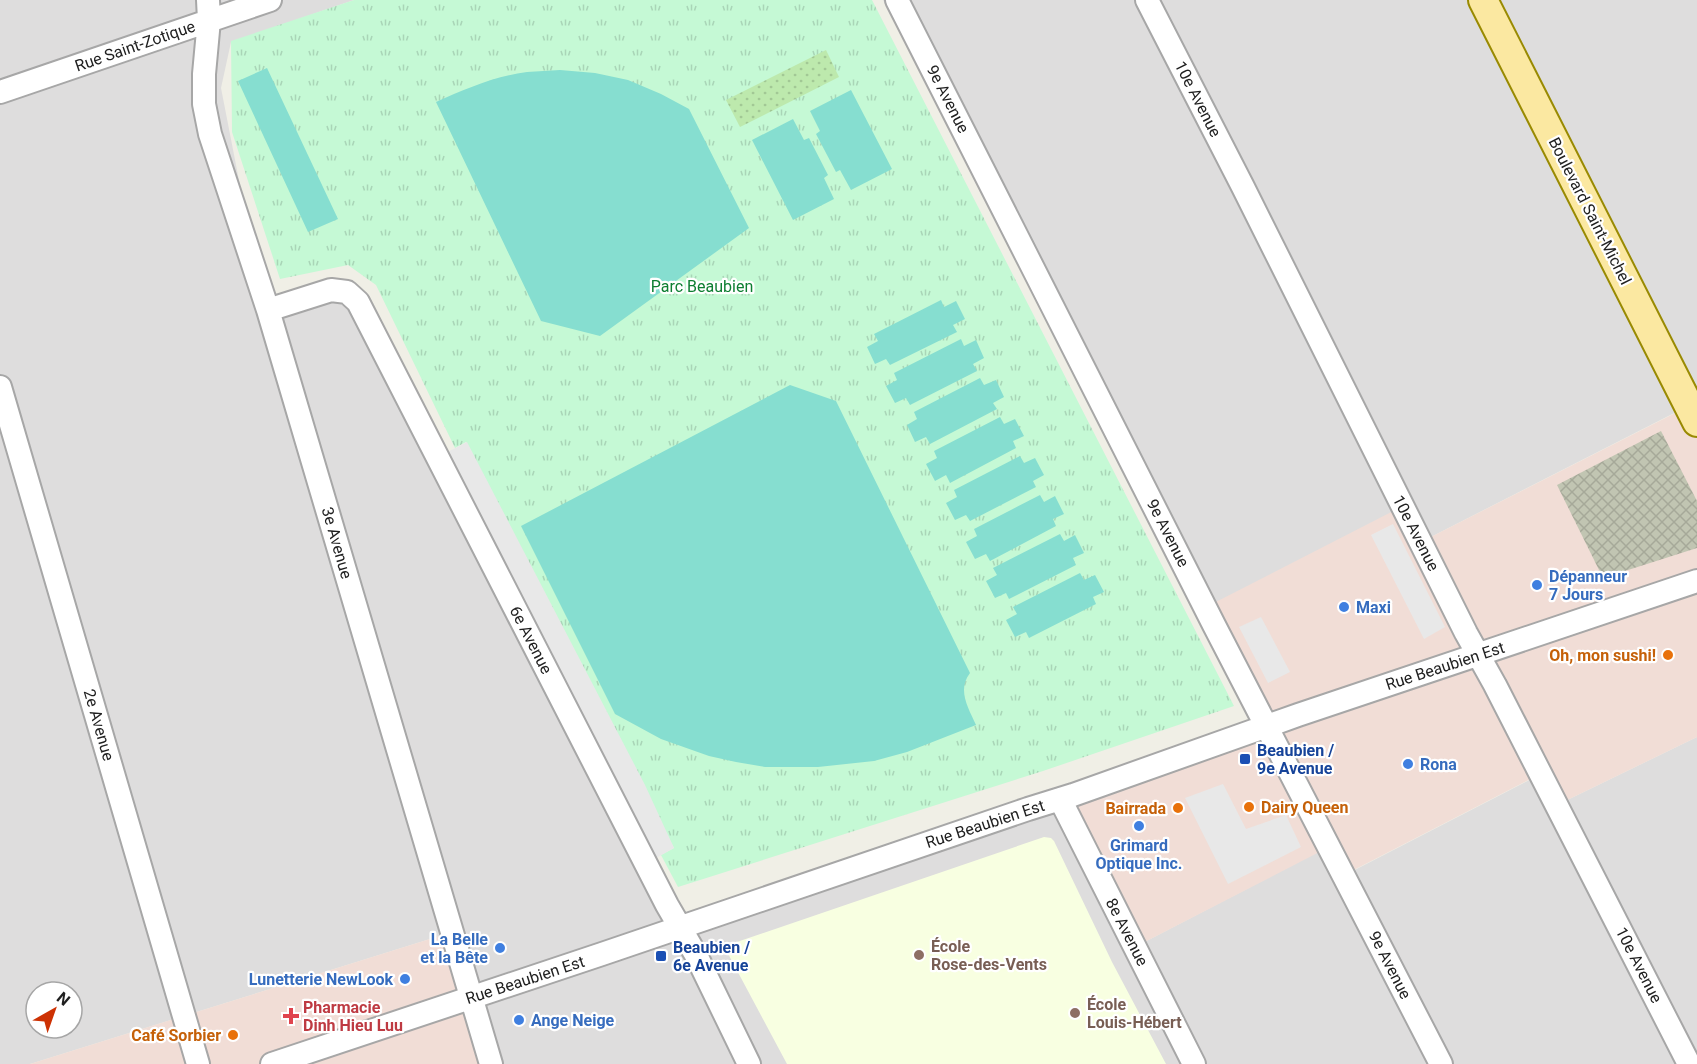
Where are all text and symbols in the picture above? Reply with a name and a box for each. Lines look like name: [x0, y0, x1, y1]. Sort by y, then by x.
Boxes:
street label: Rue Saint-Zotique: [72, 17, 198, 75]
street label: 10e Avenue: [1171, 58, 1225, 140]
street label: 9e Avenue: [923, 62, 973, 136]
street label: Boulevard Saint-Michel: [1545, 134, 1635, 288]
park label: Parc Beaubien: [651, 277, 753, 296]
street label: 10e Avenue: [1389, 492, 1443, 574]
street label: 9e Avenue: [1143, 496, 1193, 570]
street label: 3e Avenue: [318, 505, 356, 581]
place label: Dépanneur 7 Jours: [1549, 567, 1627, 604]
marker: Dépanneur 7 Jours: [1530, 578, 1544, 592]
place label: Maxi: [1356, 598, 1391, 617]
marker: Maxi: [1337, 600, 1351, 614]
street label: 6e Avenue: [506, 603, 556, 677]
street label: Rue Beaubien Est: [1383, 638, 1507, 694]
place label: Oh, mon sushi!: [1549, 646, 1656, 665]
marker: Oh, mon sushi!: [1661, 648, 1675, 662]
street label: 2e Avenue: [80, 687, 118, 763]
place label: Beaubien / 9e Avenue: [1257, 741, 1334, 778]
marker: Beaubien / 9e Avenue: [1238, 752, 1252, 766]
place label: Rona: [1420, 755, 1457, 774]
marker: Rona: [1401, 757, 1415, 771]
street label: Rue Beaubien Est: [923, 796, 1047, 852]
place label: Dairy Queen: [1261, 798, 1349, 817]
place label: Bairrada: [1105, 799, 1166, 818]
marker: Dairy Queen: [1242, 800, 1256, 814]
marker: Bairrada: [1171, 801, 1185, 815]
marker: Grimard Optique Inc.: [1132, 819, 1146, 833]
place label: Grimard Optique Inc.: [1096, 836, 1182, 873]
street label: 8e Avenue: [1102, 895, 1152, 969]
street label: 10e Avenue: [1612, 924, 1666, 1006]
street label: 9e Avenue: [1365, 928, 1415, 1002]
place label: La Belle et la Bête: [420, 930, 488, 967]
place label: École Rose-des-Vents: [931, 937, 1047, 974]
place label: Beaubien / 6e Avenue: [673, 938, 750, 975]
marker: La Belle et la Bête: [493, 941, 507, 955]
marker: École Rose-des-Vents: [912, 948, 926, 962]
marker: Beaubien / 6e Avenue: [654, 949, 668, 963]
street label: Rue Beaubien Est: [463, 952, 587, 1008]
place label: Lunetterie NewLook: [249, 970, 393, 989]
marker: Lunetterie NewLook: [398, 972, 412, 986]
north arrow: [24, 980, 84, 1040]
text: N: [53, 988, 74, 1010]
place label: École Louis-Hébert: [1087, 995, 1182, 1032]
place label: Pharmacie Dinh Hieu Luu: [303, 998, 403, 1035]
marker: École Louis-Hébert: [1068, 1006, 1082, 1020]
marker: Pharmacie Dinh Hieu Luu: [284, 1009, 298, 1023]
place label: Ange Neige: [531, 1011, 615, 1030]
marker: Ange Neige: [512, 1013, 526, 1027]
place label: Café Sorbier: [131, 1026, 221, 1045]
marker: Café Sorbier: [226, 1028, 240, 1042]

